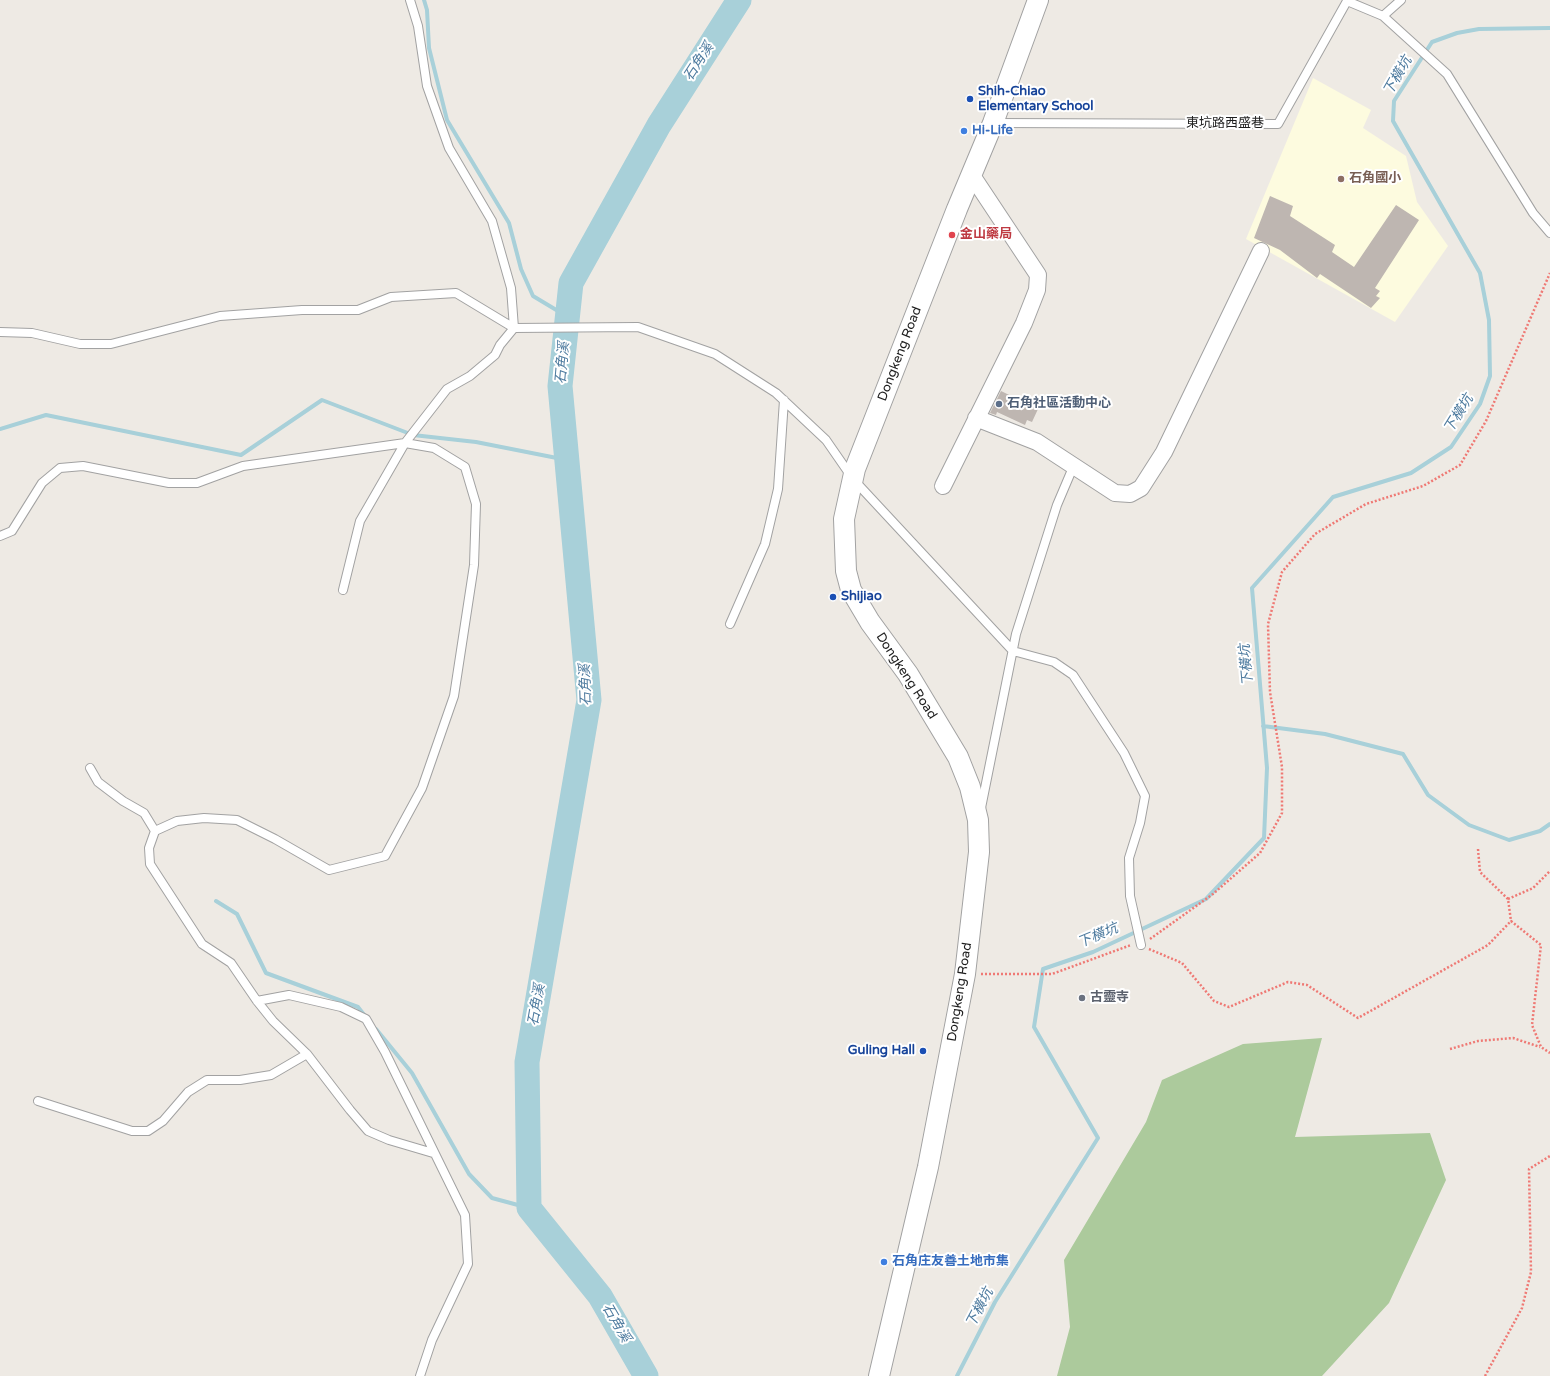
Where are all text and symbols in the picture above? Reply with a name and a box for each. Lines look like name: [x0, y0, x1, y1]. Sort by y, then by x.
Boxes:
water label: 石角溪: [681, 40, 717, 84]
water label: 下橫坑: [1380, 54, 1416, 98]
place label: Shih-Chiao Elementary School: [978, 84, 1093, 115]
marker: Shih-Chiao Elementary School: [965, 94, 975, 104]
street label: 東坑路西盛巷: [1186, 116, 1264, 132]
place label: Hi-Life: [972, 123, 1013, 139]
marker: Hi-Life: [959, 126, 969, 136]
place label: 石角國小: [1349, 171, 1401, 187]
marker: 石角國小: [1336, 174, 1346, 184]
place label: 金山藥局: [960, 227, 1012, 243]
marker: 金山藥局: [947, 230, 957, 240]
street label: Dongkeng Road: [875, 305, 925, 403]
water label: 石角溪: [553, 341, 573, 385]
water label: 下橫坑: [1441, 392, 1477, 436]
place label: 石角社區活動中心: [1007, 396, 1111, 412]
marker: 石角社區活動中心: [994, 399, 1004, 409]
place label: Shijiao: [841, 589, 882, 605]
marker: Shijiao: [828, 592, 838, 602]
street label: Dongkeng Road: [872, 630, 940, 722]
water label: 下橫坑: [1237, 643, 1257, 687]
water label: 石角溪: [577, 664, 595, 706]
water label: 下橫坑: [1075, 920, 1121, 952]
street label: Dongkeng Road: [944, 941, 976, 1043]
water label: 石角溪: [525, 983, 549, 1027]
place label: 古靈寺: [1090, 990, 1129, 1006]
marker: 古靈寺: [1077, 993, 1087, 1003]
place label: Guling Hall: [848, 1043, 915, 1059]
marker: Guling Hall: [918, 1046, 928, 1056]
place label: 石角庄友善土地市集: [892, 1254, 1009, 1270]
marker: 石角庄友善土地市集: [879, 1257, 889, 1267]
water label: 下橫坑: [963, 1286, 997, 1330]
water label: 石角溪: [598, 1301, 634, 1345]

